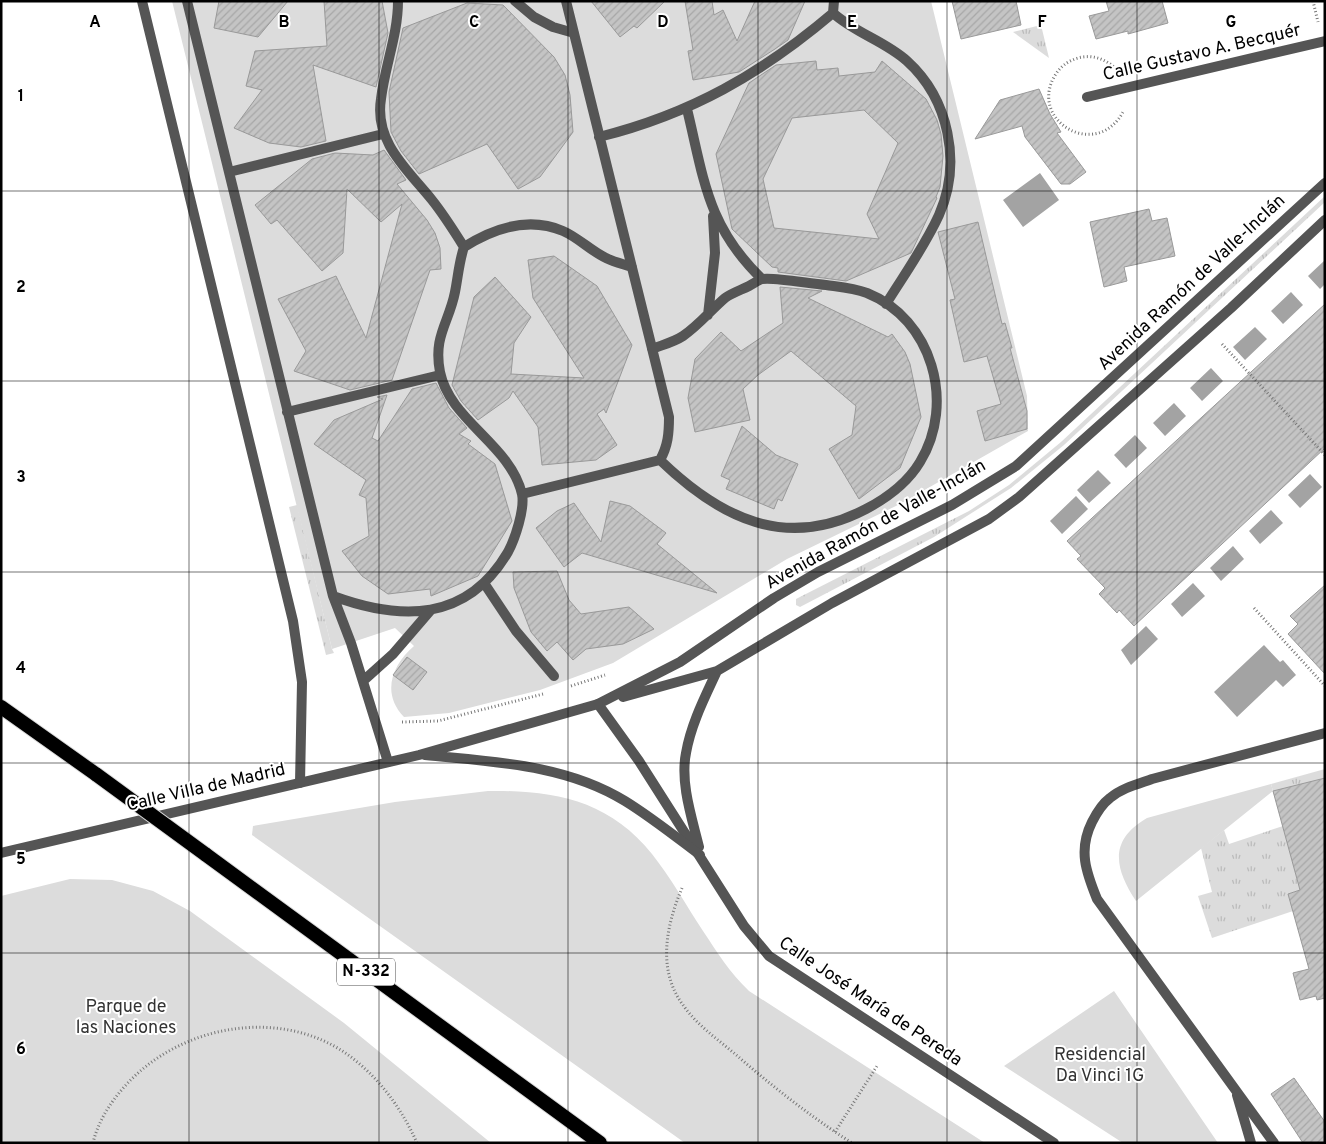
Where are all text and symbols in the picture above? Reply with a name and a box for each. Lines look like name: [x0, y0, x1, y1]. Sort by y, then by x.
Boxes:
text: A: [89, 13, 101, 33]
text: B: [278, 13, 290, 33]
text: C: [469, 13, 479, 33]
text: D: [657, 13, 669, 33]
text: E: [847, 13, 857, 33]
text: F: [1037, 13, 1047, 33]
street label: Calle Gustavo A. Becquér: [1101, 20, 1303, 86]
text: 1: [18, 87, 24, 107]
street label: Avenida Ramón de Valle-Inclán: [1093, 190, 1291, 376]
text: 2: [16, 278, 26, 298]
street label: Avenida Ramón de Valle-Inclán: [762, 455, 990, 595]
text: 3: [16, 468, 26, 488]
text: 4: [16, 659, 26, 679]
street label: Calle Villa de Madrid: [124, 759, 288, 817]
text: 5: [16, 850, 26, 870]
street label: Calle José María de Pereda: [774, 932, 966, 1072]
road number: N-332: [337, 959, 395, 986]
park label: Parque de las Naciones: [76, 996, 176, 1040]
text: 6: [16, 1040, 26, 1060]
park label: Residencial Da Vinci 1G: [1054, 1044, 1146, 1088]

